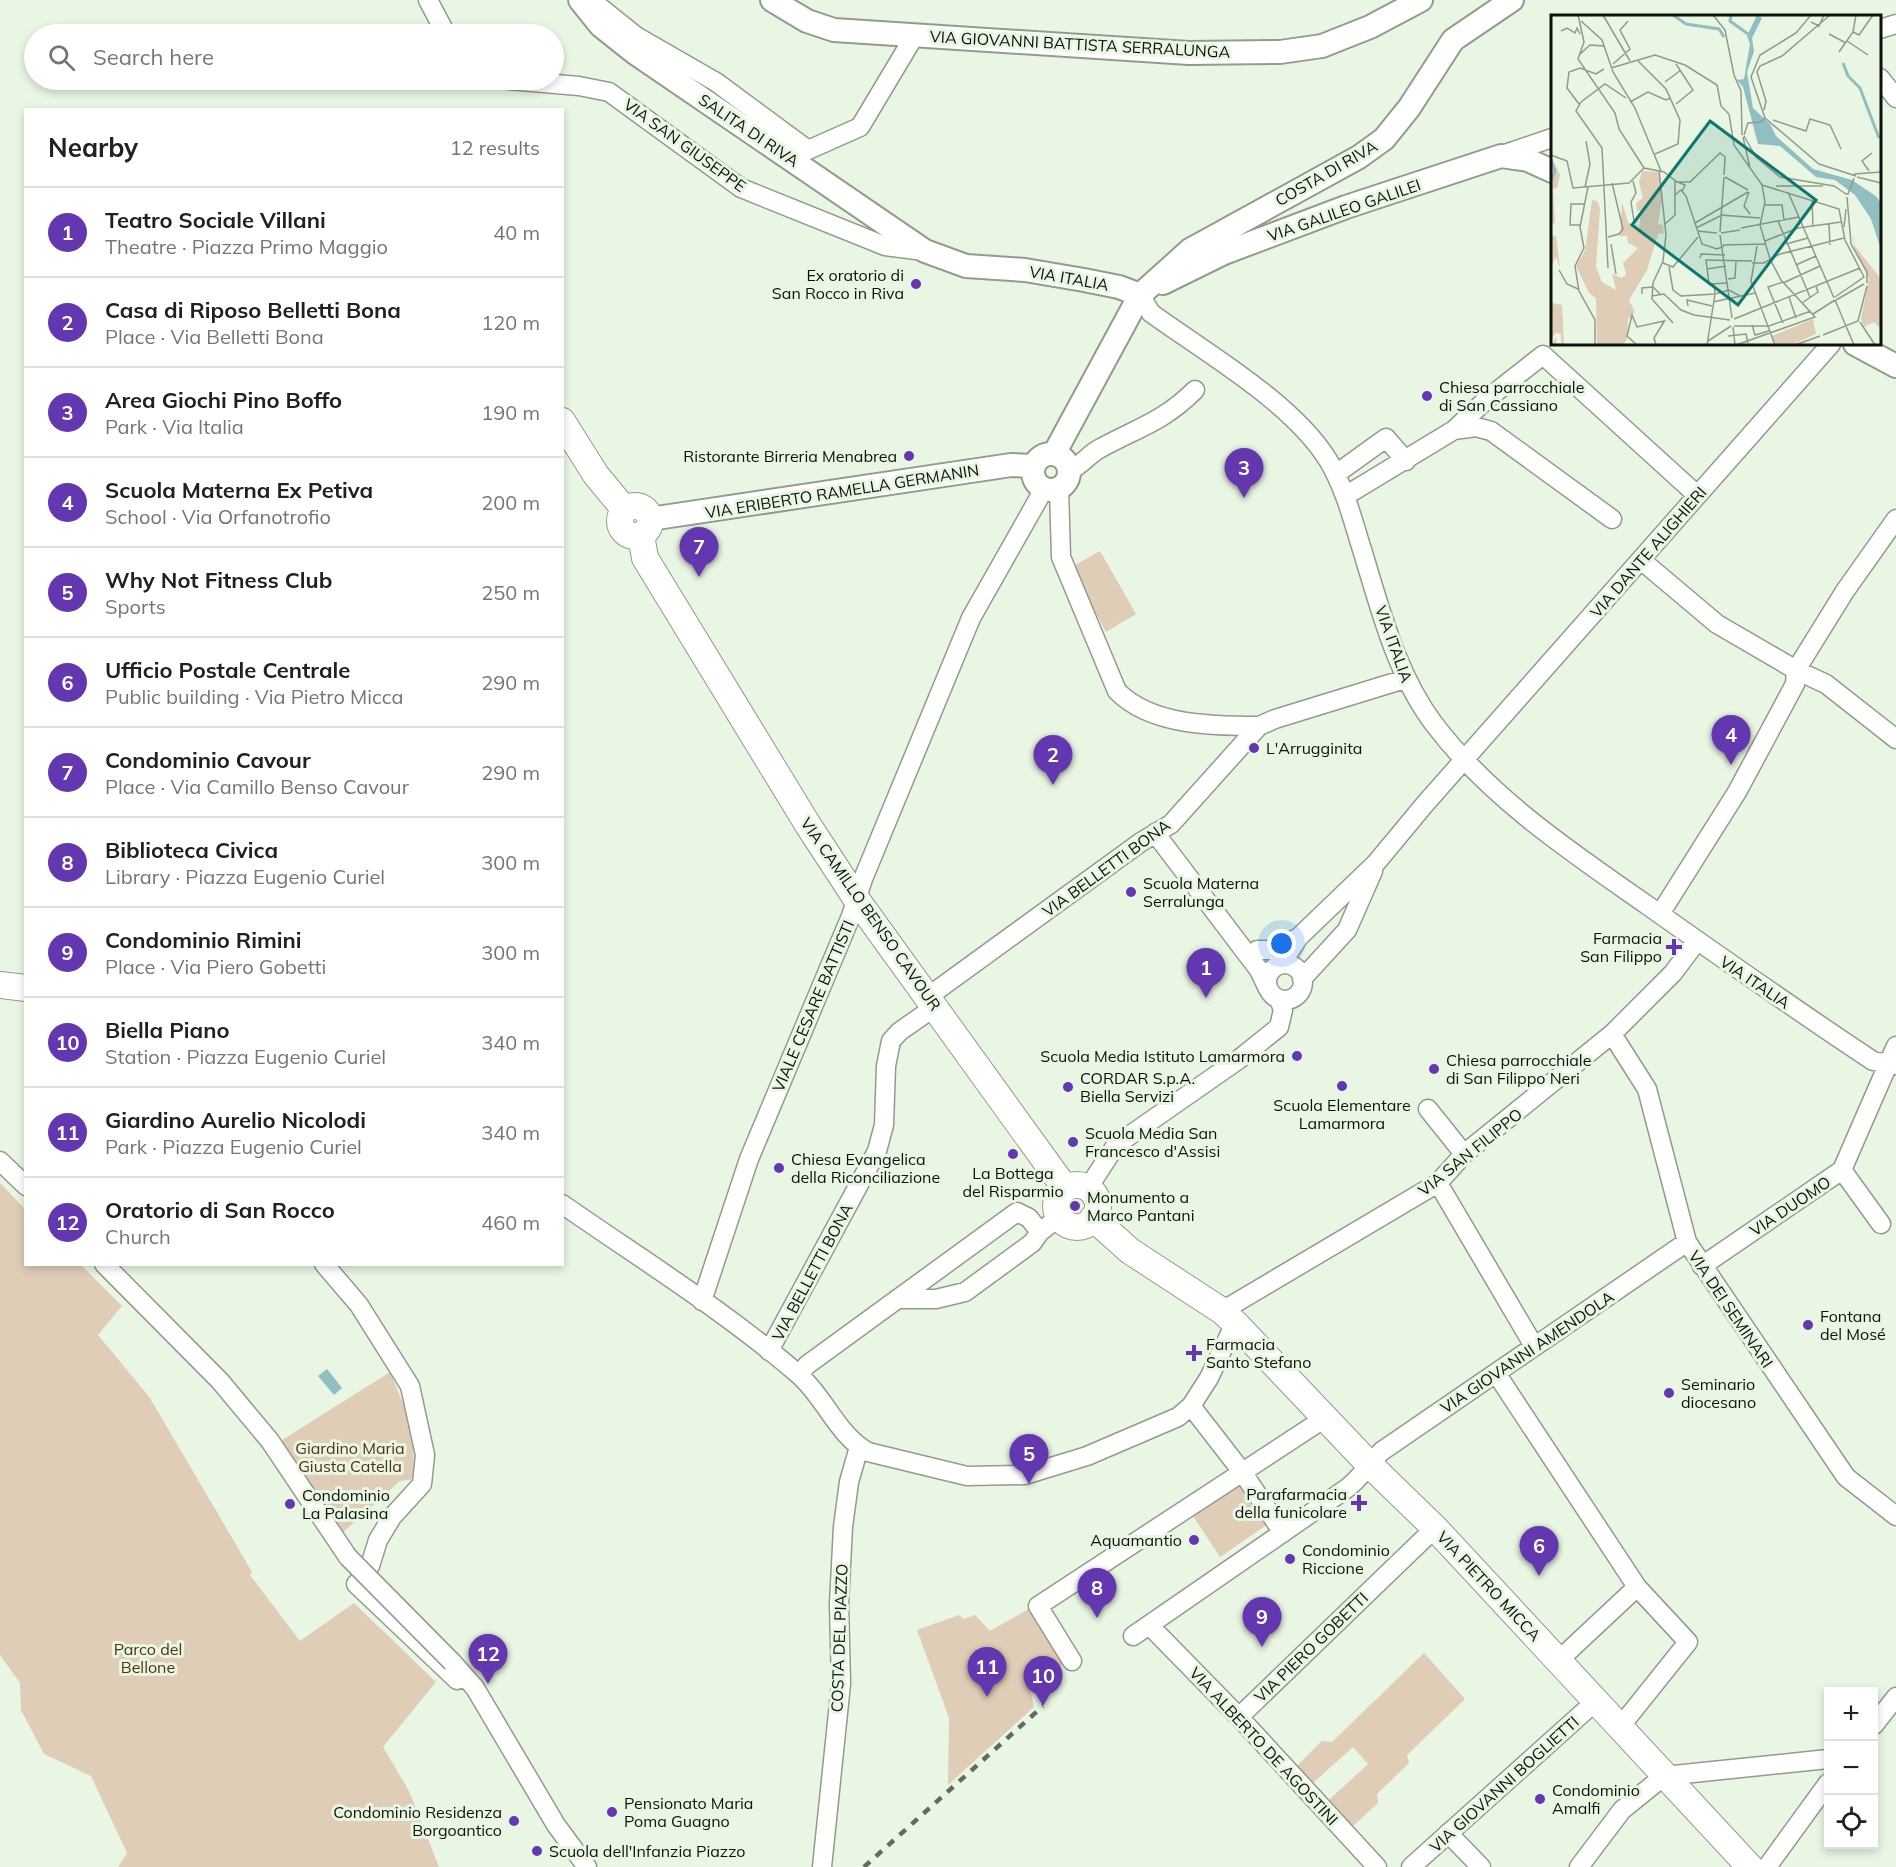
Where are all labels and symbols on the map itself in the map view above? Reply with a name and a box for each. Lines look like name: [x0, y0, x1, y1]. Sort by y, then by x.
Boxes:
inset map: [1551, 15, 1881, 345]
street label: VIA GIOVANNI BATTISTA SERRALUNGA: [929, 26, 1231, 62]
street label: SALITA DI RIVA: [695, 89, 803, 171]
street label: VIA SAN GIUSEPPE: [620, 94, 750, 196]
street label: COSTA DI RIVA: [1271, 136, 1381, 210]
street label: VIA GALILEO GALILEI: [1265, 174, 1423, 246]
street label: VIA ITALIA: [1028, 261, 1110, 295]
place label: Ex oratorio di San Rocco in Riva: [772, 265, 904, 303]
marker: Ex oratorio di San Rocco in Riva: [909, 277, 923, 291]
place label: Chiesa parrocchiale di San Cassiano: [1439, 377, 1584, 415]
marker: Chiesa parrocchiale di San Cassiano: [1420, 389, 1434, 403]
place label: Ristorante Birreria Menabrea: [683, 446, 897, 466]
pin: 3: [1224, 448, 1264, 498]
marker: Ristorante Birreria Menabrea: [902, 449, 916, 463]
street label: VIA ERIBERTO RAMELLA GERMANIN: [704, 459, 980, 523]
street label: VIA DANTE ALIGHIERI: [1586, 482, 1710, 622]
pin: 7: [680, 528, 718, 577]
street label: VIA ITALIA: [1371, 603, 1417, 685]
pin: 4: [1712, 716, 1750, 765]
pin: 2: [1034, 736, 1072, 785]
place label: L'Arrugginita: [1266, 738, 1362, 758]
marker: L'Arrugginita: [1247, 741, 1261, 755]
street label: VIA CAMILLO BENSO CAVOUR: [796, 814, 946, 1014]
street label: VIA BELLETTI BONA: [1038, 815, 1174, 921]
place label: Scuola Materna Serralunga: [1143, 873, 1259, 911]
marker: Scuola Materna Serralunga: [1124, 885, 1138, 899]
street label: VIALE CESARE BATTISTI: [768, 917, 858, 1095]
place label: Farmacia San Filippo: [1580, 928, 1662, 966]
your location: [1267, 929, 1296, 958]
marker: Farmacia San Filippo: [1667, 940, 1681, 954]
pin: 1: [1186, 948, 1226, 998]
street label: VIA ITALIA: [1716, 951, 1794, 1013]
place label: Scuola Media Istituto Lamarmora: [1040, 1046, 1285, 1066]
marker: Scuola Media Istituto Lamarmora: [1290, 1049, 1304, 1063]
place label: Chiesa parrocchiale di San Filippo Neri: [1446, 1050, 1591, 1088]
marker: Chiesa parrocchiale di San Filippo Neri: [1427, 1062, 1441, 1076]
place label: CORDAR S.p.A. Biella Servizi: [1080, 1068, 1195, 1106]
marker: Scuola Elementare Lamarmora: [1335, 1079, 1349, 1093]
marker: CORDAR S.p.A. Biella Servizi: [1061, 1080, 1075, 1094]
place label: Scuola Elementare Lamarmora: [1273, 1095, 1411, 1133]
street label: VIA SAN FILIPPO: [1414, 1104, 1526, 1200]
place label: Scuola Media San Francesco d'Assisi: [1085, 1123, 1220, 1161]
marker: Scuola Media San Francesco d'Assisi: [1066, 1135, 1080, 1149]
marker: La Bottega del Risparmio: [1006, 1147, 1020, 1161]
place label: Chiesa Evangelica della Riconciliazione: [791, 1149, 940, 1187]
marker: Chiesa Evangelica della Riconciliazione: [772, 1161, 786, 1175]
place label: La Bottega del Risparmio: [962, 1163, 1064, 1201]
street label: VIA DUOMO: [1746, 1172, 1834, 1240]
place label: Monumento a Marco Pantani: [1087, 1187, 1195, 1225]
marker: Monumento a Marco Pantani: [1068, 1199, 1082, 1213]
street label: VIA BELLETTI BONA: [767, 1200, 857, 1344]
street label: VIA DEI SEMINARI: [1684, 1247, 1778, 1371]
street label: VIA GIOVANNI AMENDOLA: [1437, 1286, 1618, 1418]
place label: Fontana del Mosé: [1820, 1306, 1886, 1344]
marker: Fontana del Mosé: [1801, 1318, 1815, 1332]
place label: Farmacia Santo Stefano: [1206, 1334, 1311, 1372]
marker: Farmacia Santo Stefano: [1187, 1346, 1201, 1360]
place label: Seminario diocesano: [1681, 1374, 1756, 1412]
marker: Seminario diocesano: [1662, 1386, 1676, 1400]
pin: 5: [1010, 1434, 1048, 1484]
park label: Giardino Maria Giusta Catella: [295, 1438, 405, 1476]
place label: Parafarmacia della funicolare: [1235, 1484, 1347, 1522]
place label: Condominio La Palasina: [302, 1485, 390, 1523]
marker: Parafarmacia della funicolare: [1352, 1496, 1366, 1510]
marker: Condominio La Palasina: [283, 1497, 297, 1511]
pin: 6: [1520, 1526, 1558, 1576]
street label: VIA PIETRO MICCA: [1433, 1527, 1545, 1645]
place label: Aquamantio: [1090, 1530, 1182, 1550]
marker: Aquamantio: [1187, 1533, 1201, 1547]
place label: Condominio Riccione: [1302, 1540, 1390, 1578]
marker: Condominio Riccione: [1283, 1552, 1297, 1566]
street label: COSTA DEL PIAZZO: [826, 1563, 852, 1713]
pin: 8: [1078, 1568, 1116, 1618]
street label: VIA PIERO GOBETTI: [1250, 1588, 1372, 1706]
pin: 9: [1242, 1598, 1282, 1647]
pin: 12: [468, 1634, 508, 1684]
park label: Parco del Bellone: [114, 1639, 182, 1677]
pin: 11: [968, 1648, 1006, 1697]
pin: 10: [1024, 1656, 1062, 1706]
street label: VIA ALBERTO DE AGOSTINI: [1185, 1663, 1343, 1829]
street label: VIA GIOVANNI BOGLIETTI: [1425, 1712, 1583, 1856]
place label: Condominio Amalfi: [1552, 1780, 1640, 1818]
marker: Condominio Amalfi: [1533, 1792, 1547, 1806]
place label: Pensionato Maria Poma Guagno: [624, 1793, 753, 1831]
place label: Condominio Residenza Borgoantico: [333, 1802, 502, 1840]
marker: Pensionato Maria Poma Guagno: [605, 1805, 619, 1819]
marker: Condominio Residenza Borgoantico: [507, 1814, 521, 1828]
place label: Scuola dell'Infanzia Piazzo: [549, 1841, 745, 1861]
marker: Scuola dell'Infanzia Piazzo: [530, 1844, 544, 1858]

